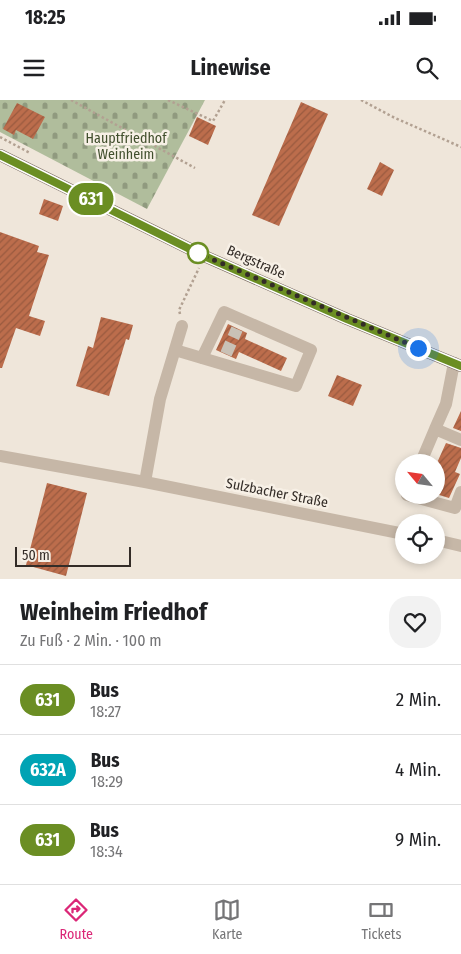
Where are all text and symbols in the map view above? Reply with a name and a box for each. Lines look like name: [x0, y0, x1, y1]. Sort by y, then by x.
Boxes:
text: 18:25: [25, 6, 66, 29]
icon: menu: [20, 54, 48, 82]
text: Linewise: [190, 54, 271, 81]
icon: search: [413, 54, 441, 82]
park label: Hauptfriedhof Weinheim: [86, 130, 168, 163]
line badge: 631: [62, 183, 120, 215]
text: 631: [78, 188, 104, 210]
unlabelled marker: [187, 242, 209, 264]
street label: Bergstraße: [224, 242, 288, 282]
your location: [406, 336, 431, 361]
north arrow: [395, 454, 445, 504]
map controls: [395, 454, 445, 564]
street label: Sulzbacher Straße: [225, 475, 330, 511]
button: locate: [395, 514, 445, 564]
scale bar: [15, 544, 131, 567]
text: 50 m: [22, 547, 50, 564]
button: heart: [389, 596, 441, 648]
text: Weinheim Friedhof: [20, 598, 207, 626]
text: Zu Fuß · 2 Min. · 100 m: [20, 631, 162, 650]
text: Bus: [90, 679, 119, 702]
text: 2 Min.: [396, 688, 441, 711]
text: 631: [35, 689, 60, 711]
text: 18:27: [90, 702, 121, 721]
text: Bus: [91, 749, 120, 772]
text: 4 Min.: [395, 758, 441, 781]
text: 632A: [30, 759, 66, 781]
text: 18:29: [91, 772, 123, 791]
text: Bus: [90, 819, 119, 842]
text: 9 Min.: [395, 828, 441, 851]
text: 631: [35, 829, 60, 851]
text: 18:34: [90, 842, 123, 861]
tab: Route: [60, 896, 93, 943]
tab: Karte: [212, 896, 242, 943]
tab: Tickets: [362, 896, 401, 943]

